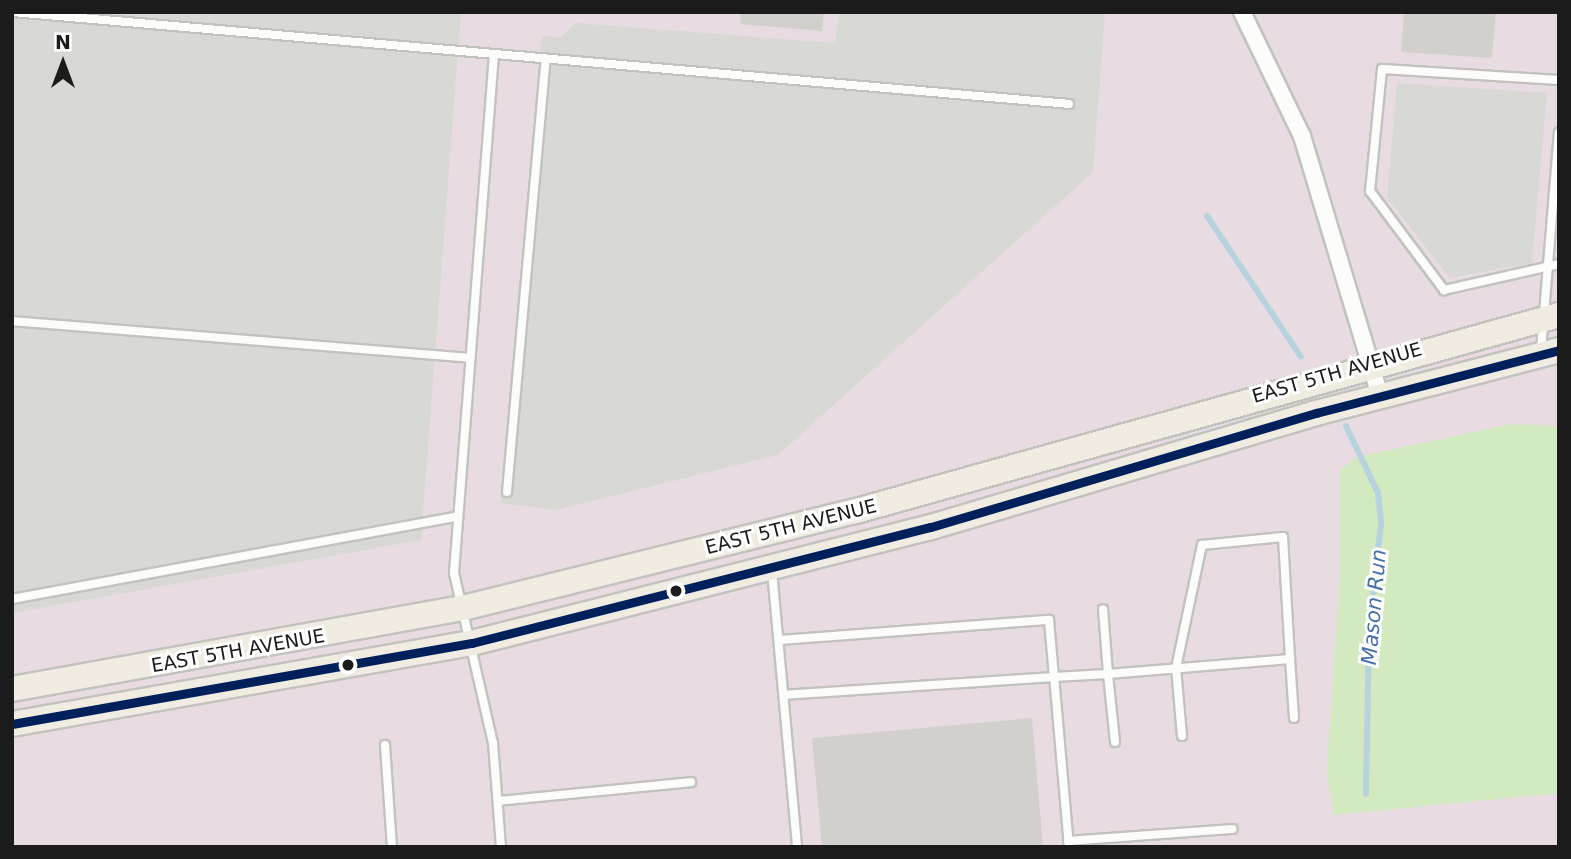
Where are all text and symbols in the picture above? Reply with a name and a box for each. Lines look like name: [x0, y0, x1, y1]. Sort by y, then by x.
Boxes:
north arrow: [28, 28, 98, 98]
text: N: [55, 31, 71, 53]
street label: EAST 5TH AVENUE: [1249, 338, 1425, 408]
street label: EAST 5TH AVENUE: [703, 495, 879, 559]
water label: Mason Run: [1356, 548, 1392, 666]
unlabelled marker: [669, 584, 683, 598]
street label: EAST 5TH AVENUE: [150, 625, 326, 677]
unlabelled marker: [341, 658, 355, 672]

